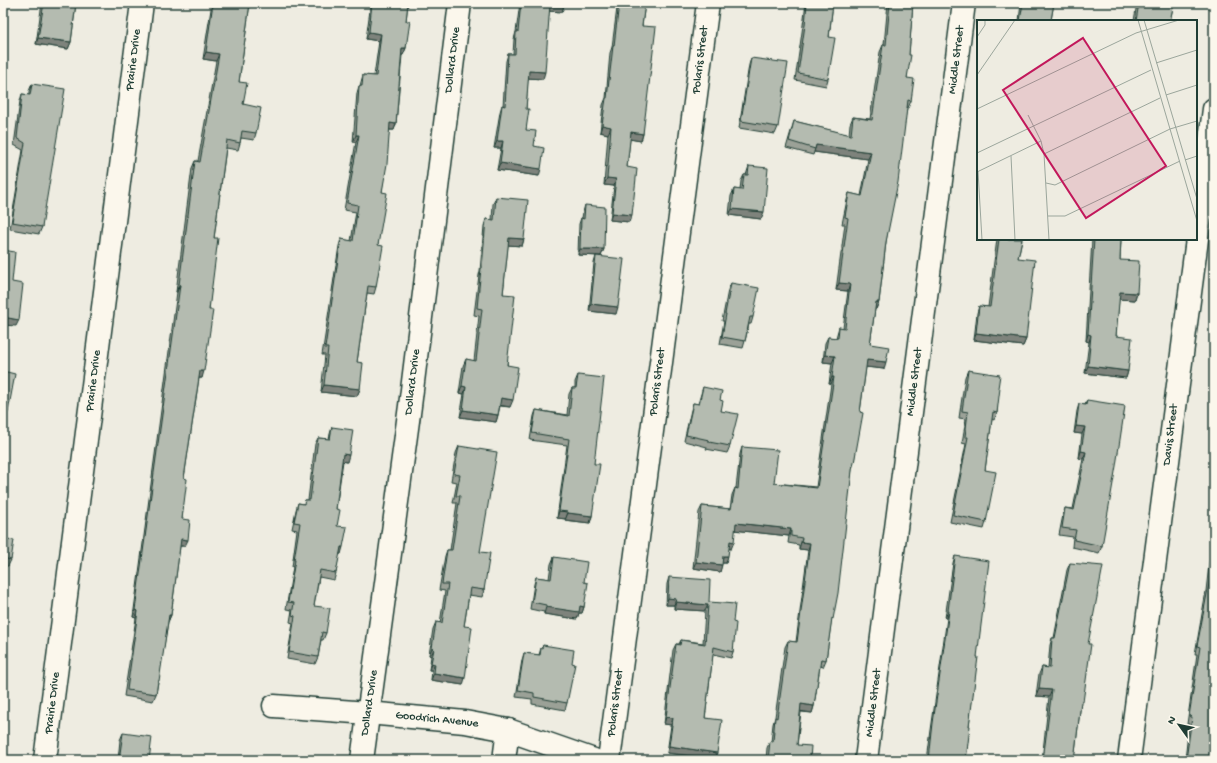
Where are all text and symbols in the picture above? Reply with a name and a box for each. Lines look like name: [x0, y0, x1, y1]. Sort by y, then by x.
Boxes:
inset map: [977, 20, 1197, 240]
street label: Polaris Street: [690, 24, 712, 96]
street label: Middle Street: [946, 24, 968, 95]
street label: Dollard Drive: [442, 25, 464, 95]
street label: Prairie Drive: [123, 27, 145, 93]
street label: Polaris Street: [647, 346, 669, 418]
street label: Middle Street: [904, 346, 926, 417]
street label: Dollard Drive: [402, 347, 424, 417]
street label: Prairie Drive: [83, 348, 105, 414]
street label: Davis Street: [1160, 402, 1182, 467]
street label: Polaris Street: [605, 667, 627, 739]
street label: Middle Street: [863, 667, 885, 738]
street label: Dollard Drive: [358, 668, 382, 738]
street label: Prairie Drive: [42, 670, 64, 736]
north arrow: [1159, 705, 1199, 745]
street label: Goodrich Avenue: [395, 709, 480, 731]
text: N: [1165, 714, 1179, 727]

